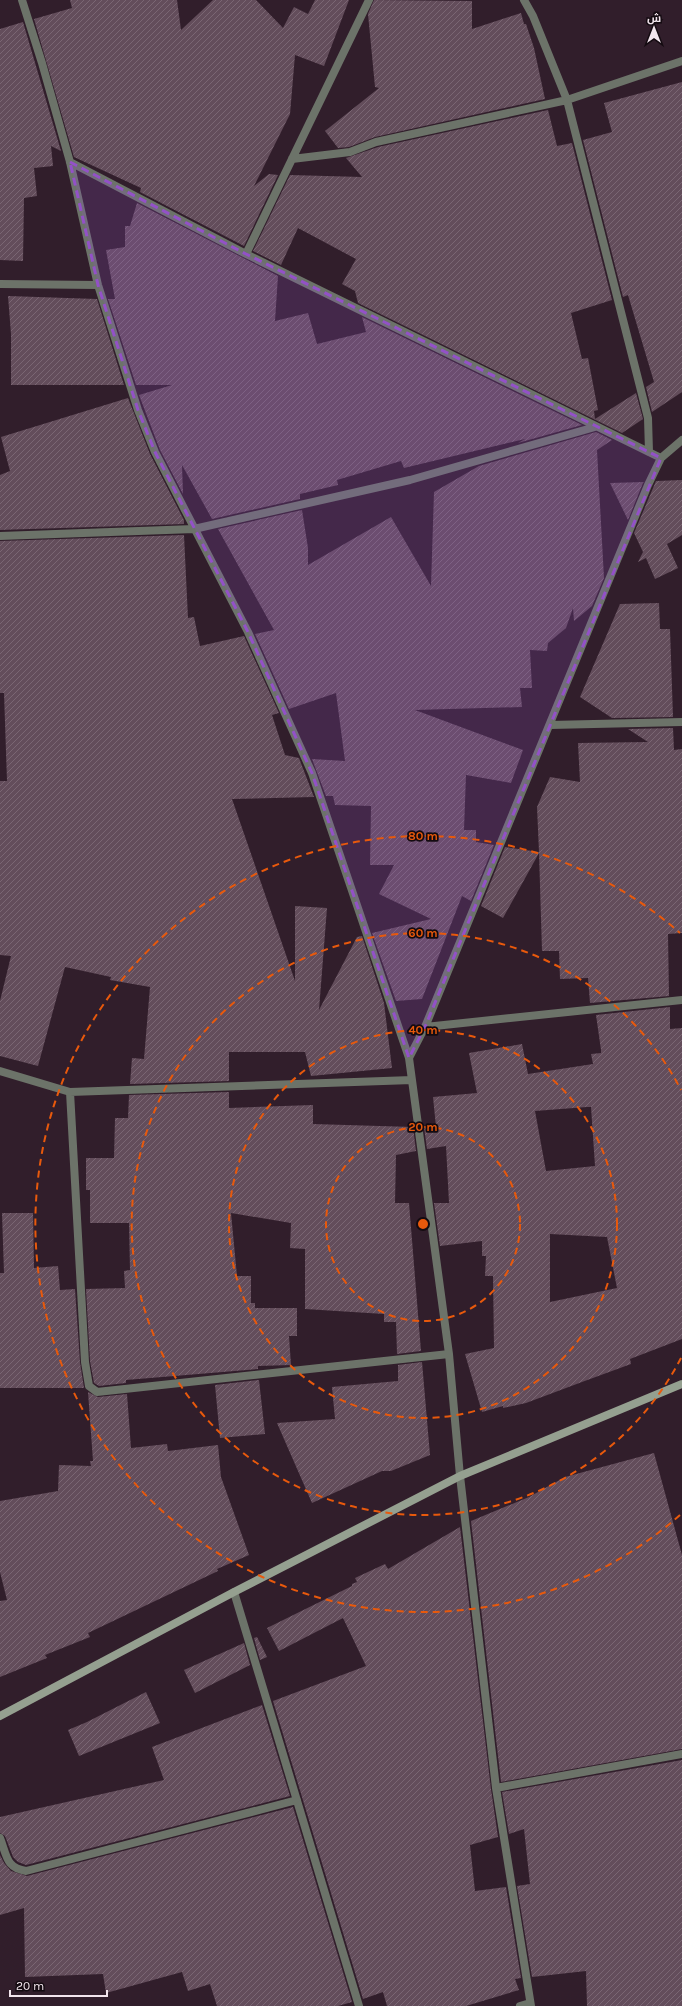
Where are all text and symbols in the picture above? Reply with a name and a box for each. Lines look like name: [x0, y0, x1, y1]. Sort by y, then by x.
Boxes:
north arrow: [634, 8, 674, 48]
text: ش: [647, 12, 661, 25]
text: 80 m: [408, 829, 438, 843]
text: 60 m: [408, 926, 438, 940]
text: 40 m: [408, 1023, 438, 1037]
text: 20 m: [408, 1120, 438, 1134]
centre of rings: [416, 1217, 430, 1231]
scale bar: [10, 1972, 107, 1998]
text: 20 m: [16, 1979, 44, 1993]

